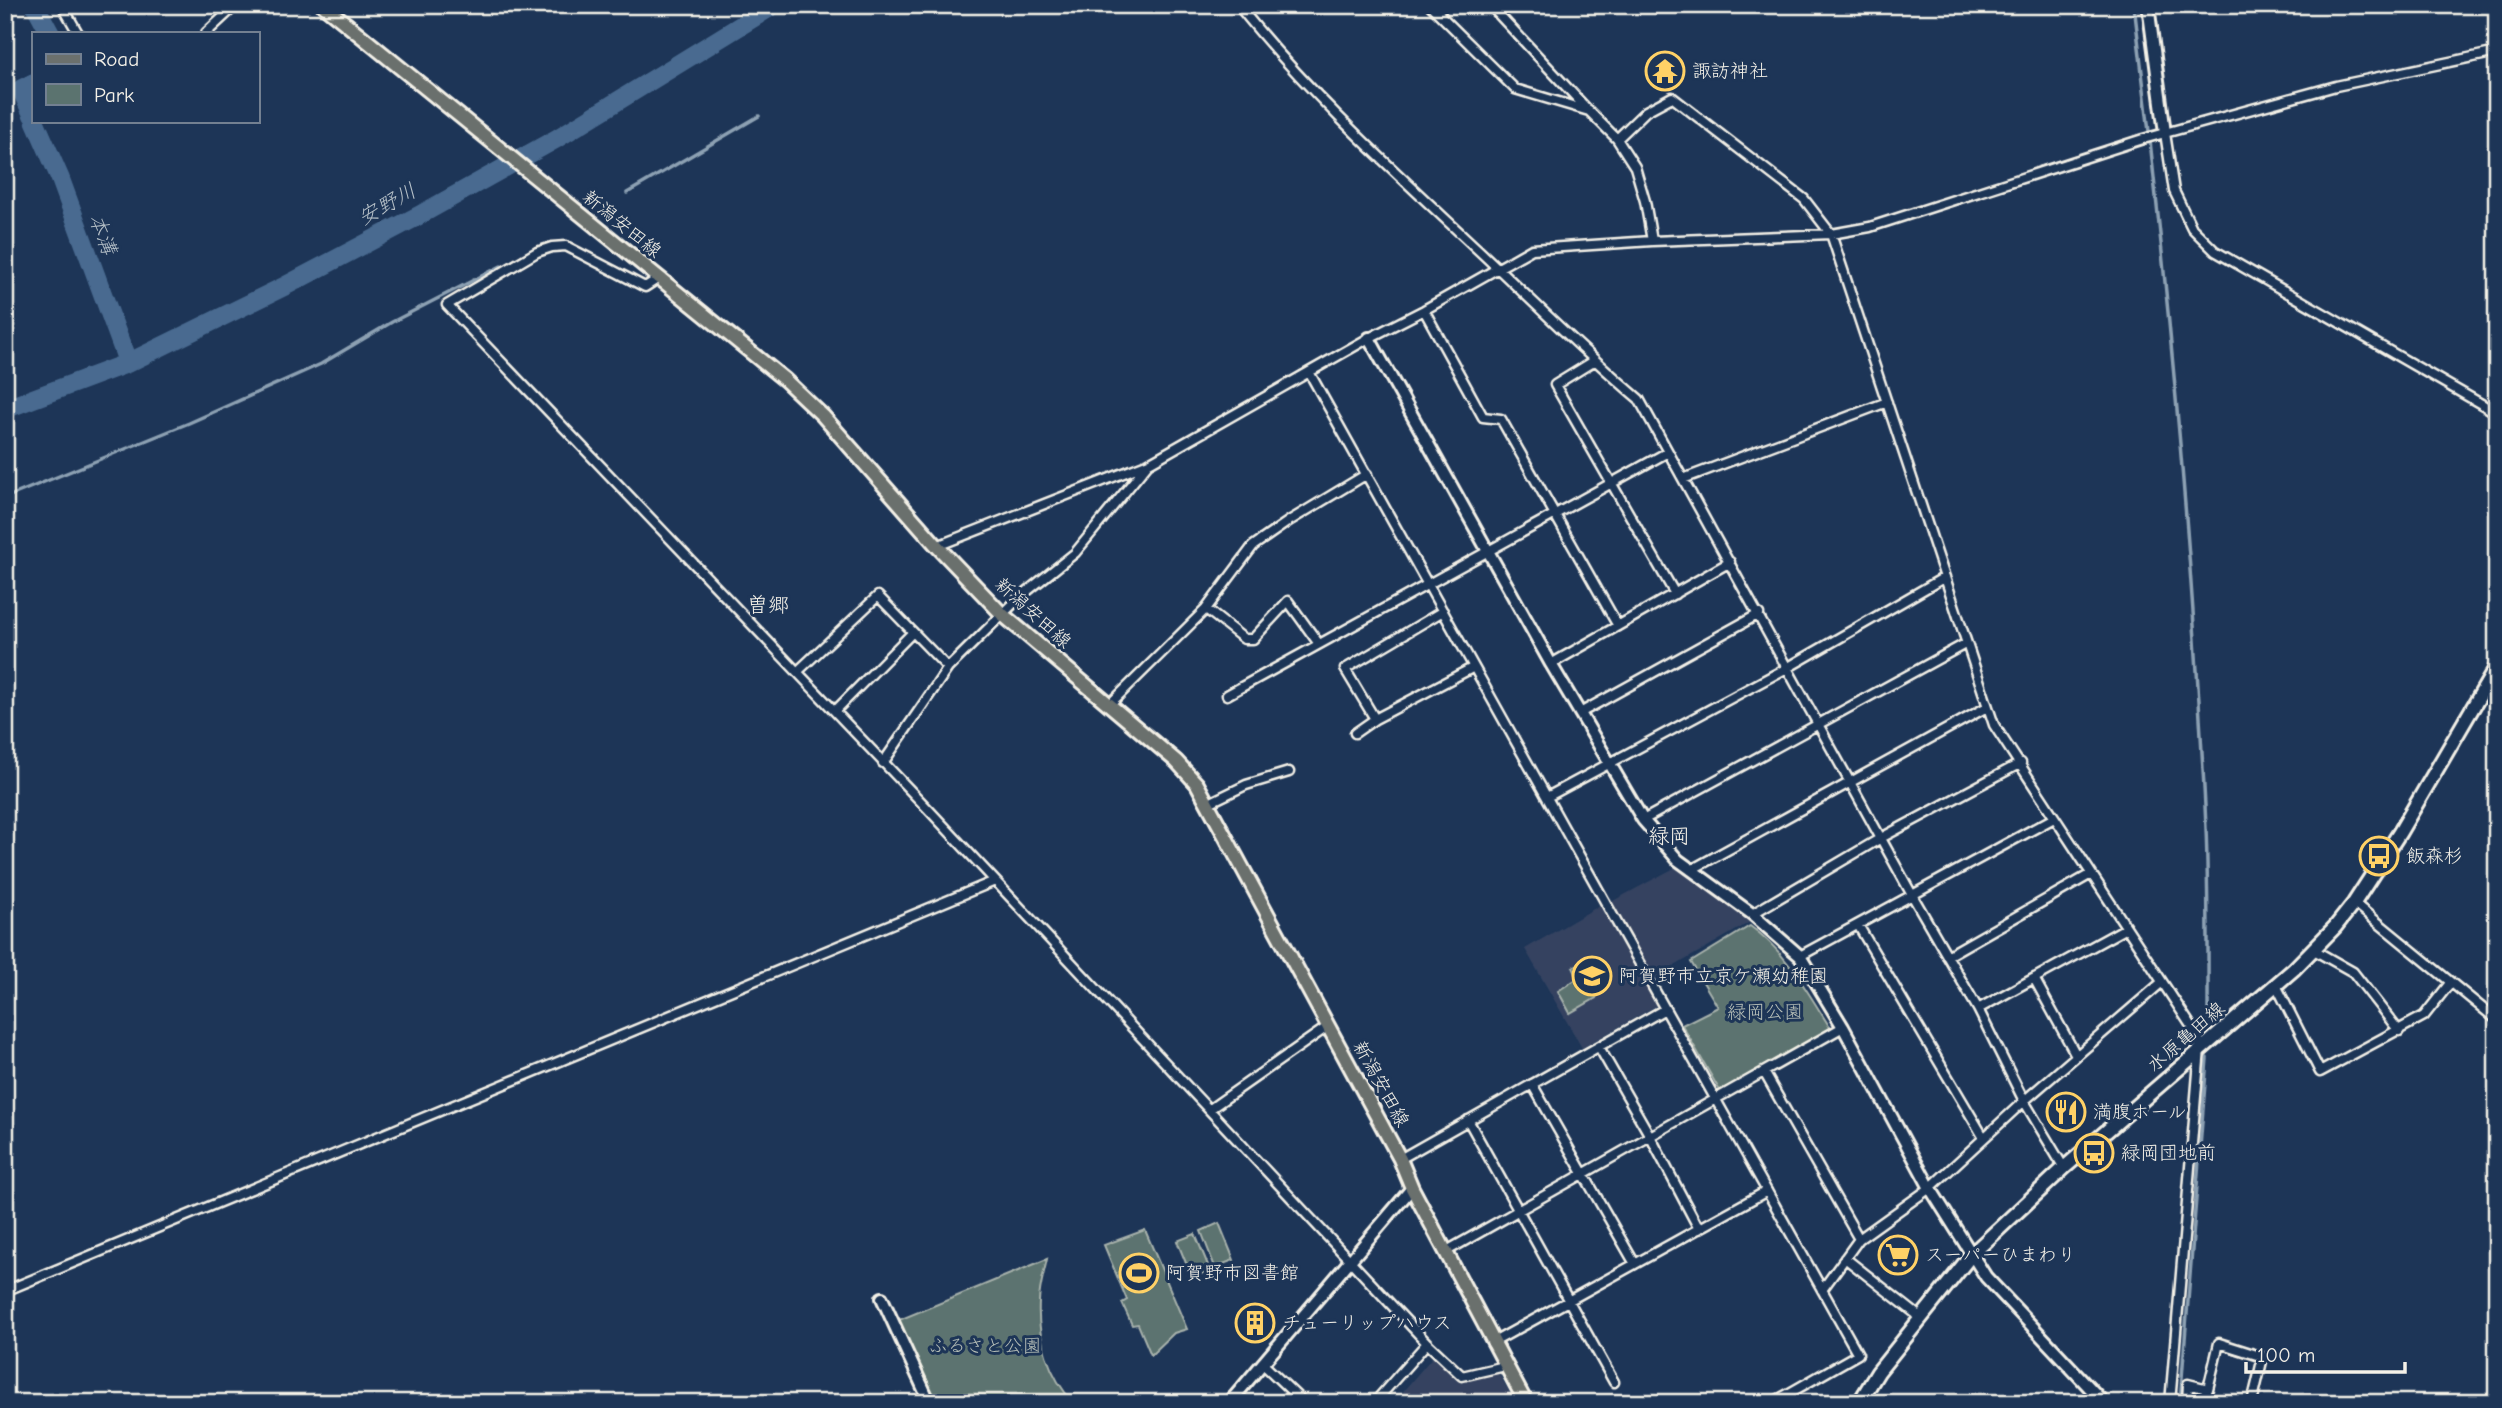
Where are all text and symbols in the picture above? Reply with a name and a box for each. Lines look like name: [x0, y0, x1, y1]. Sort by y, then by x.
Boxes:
legend: [32, 32, 259, 122]
text: Road: [94, 47, 139, 71]
temple icon: 諏訪神社: [1644, 50, 1686, 92]
place label: 諏訪神社: [1692, 60, 1768, 82]
text: Park: [94, 83, 134, 107]
water label: 安野川: [354, 178, 420, 230]
street label: 新潟安田線: [578, 186, 666, 262]
water label: 本溝: [84, 210, 122, 260]
street label: 新潟安田線: [990, 573, 1076, 653]
district label: 曽郷: [747, 593, 789, 617]
district label: 緑岡: [1648, 824, 1690, 848]
bus stop icon: 飯森杉: [2358, 835, 2400, 877]
place label: 飯森杉: [2406, 845, 2463, 867]
school or university icon: 阿賀野市立京ケ瀬幼稚園: [1571, 955, 1613, 997]
place label: 阿賀野市立京ケ瀬幼稚園: [1619, 965, 1828, 987]
street label: 水原亀田線: [2143, 998, 2229, 1076]
park label: 緑岡公園: [1727, 1001, 1803, 1023]
street label: 新潟安田線: [1348, 1037, 1414, 1131]
restaurant icon: 満腹ホール: [2045, 1091, 2087, 1133]
place label: 満腹ホール: [2093, 1101, 2187, 1123]
bus stop icon: 緑岡団地前: [2073, 1132, 2115, 1174]
place label: 緑岡団地前: [2121, 1142, 2216, 1164]
supermarket icon: スーパーひまわり: [1877, 1234, 1919, 1276]
place label: スーパーひまわり: [1925, 1244, 2076, 1266]
sports icon: 阿賀野市図書館: [1118, 1252, 1160, 1294]
place label: 阿賀野市図書館: [1166, 1262, 1299, 1284]
building icon: チューリップハウス: [1234, 1302, 1276, 1344]
place label: チューリップハウス: [1282, 1312, 1452, 1334]
scale bar: [2246, 1331, 2406, 1375]
park label: ふるさと公園: [928, 1335, 1042, 1357]
text: 100 m: [2257, 1343, 2315, 1367]

